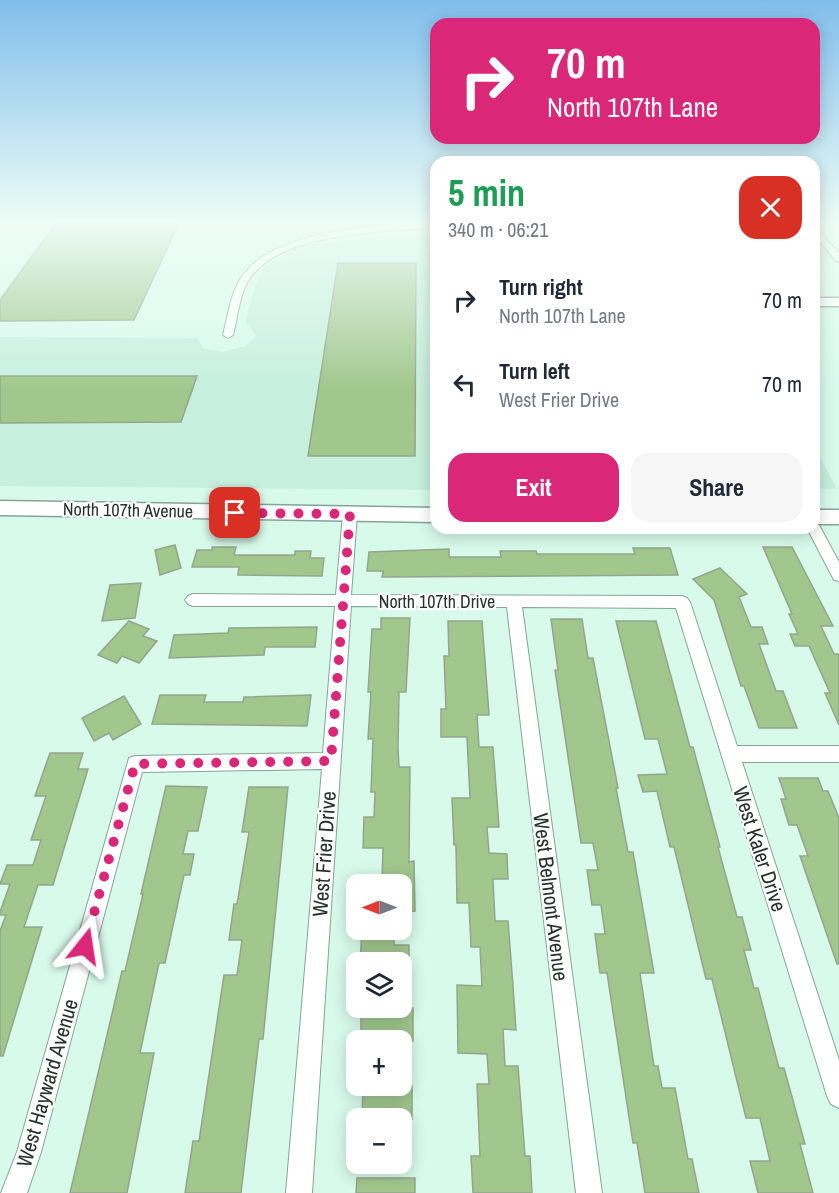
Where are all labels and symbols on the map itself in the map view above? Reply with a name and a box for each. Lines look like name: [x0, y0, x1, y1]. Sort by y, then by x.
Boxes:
pin: [209, 487, 260, 538]
street label: North 107th Avenue: [63, 496, 193, 524]
street label: North 107th Drive: [379, 589, 495, 614]
street label: West Kaler Drive: [726, 783, 794, 915]
street label: West Frier Drive: [305, 790, 343, 918]
street label: West Belmont Avenue: [526, 811, 576, 983]
north arrow: [346, 874, 412, 940]
position arrow: [53, 914, 117, 978]
street label: West Hayward Avenue: [9, 996, 85, 1170]

